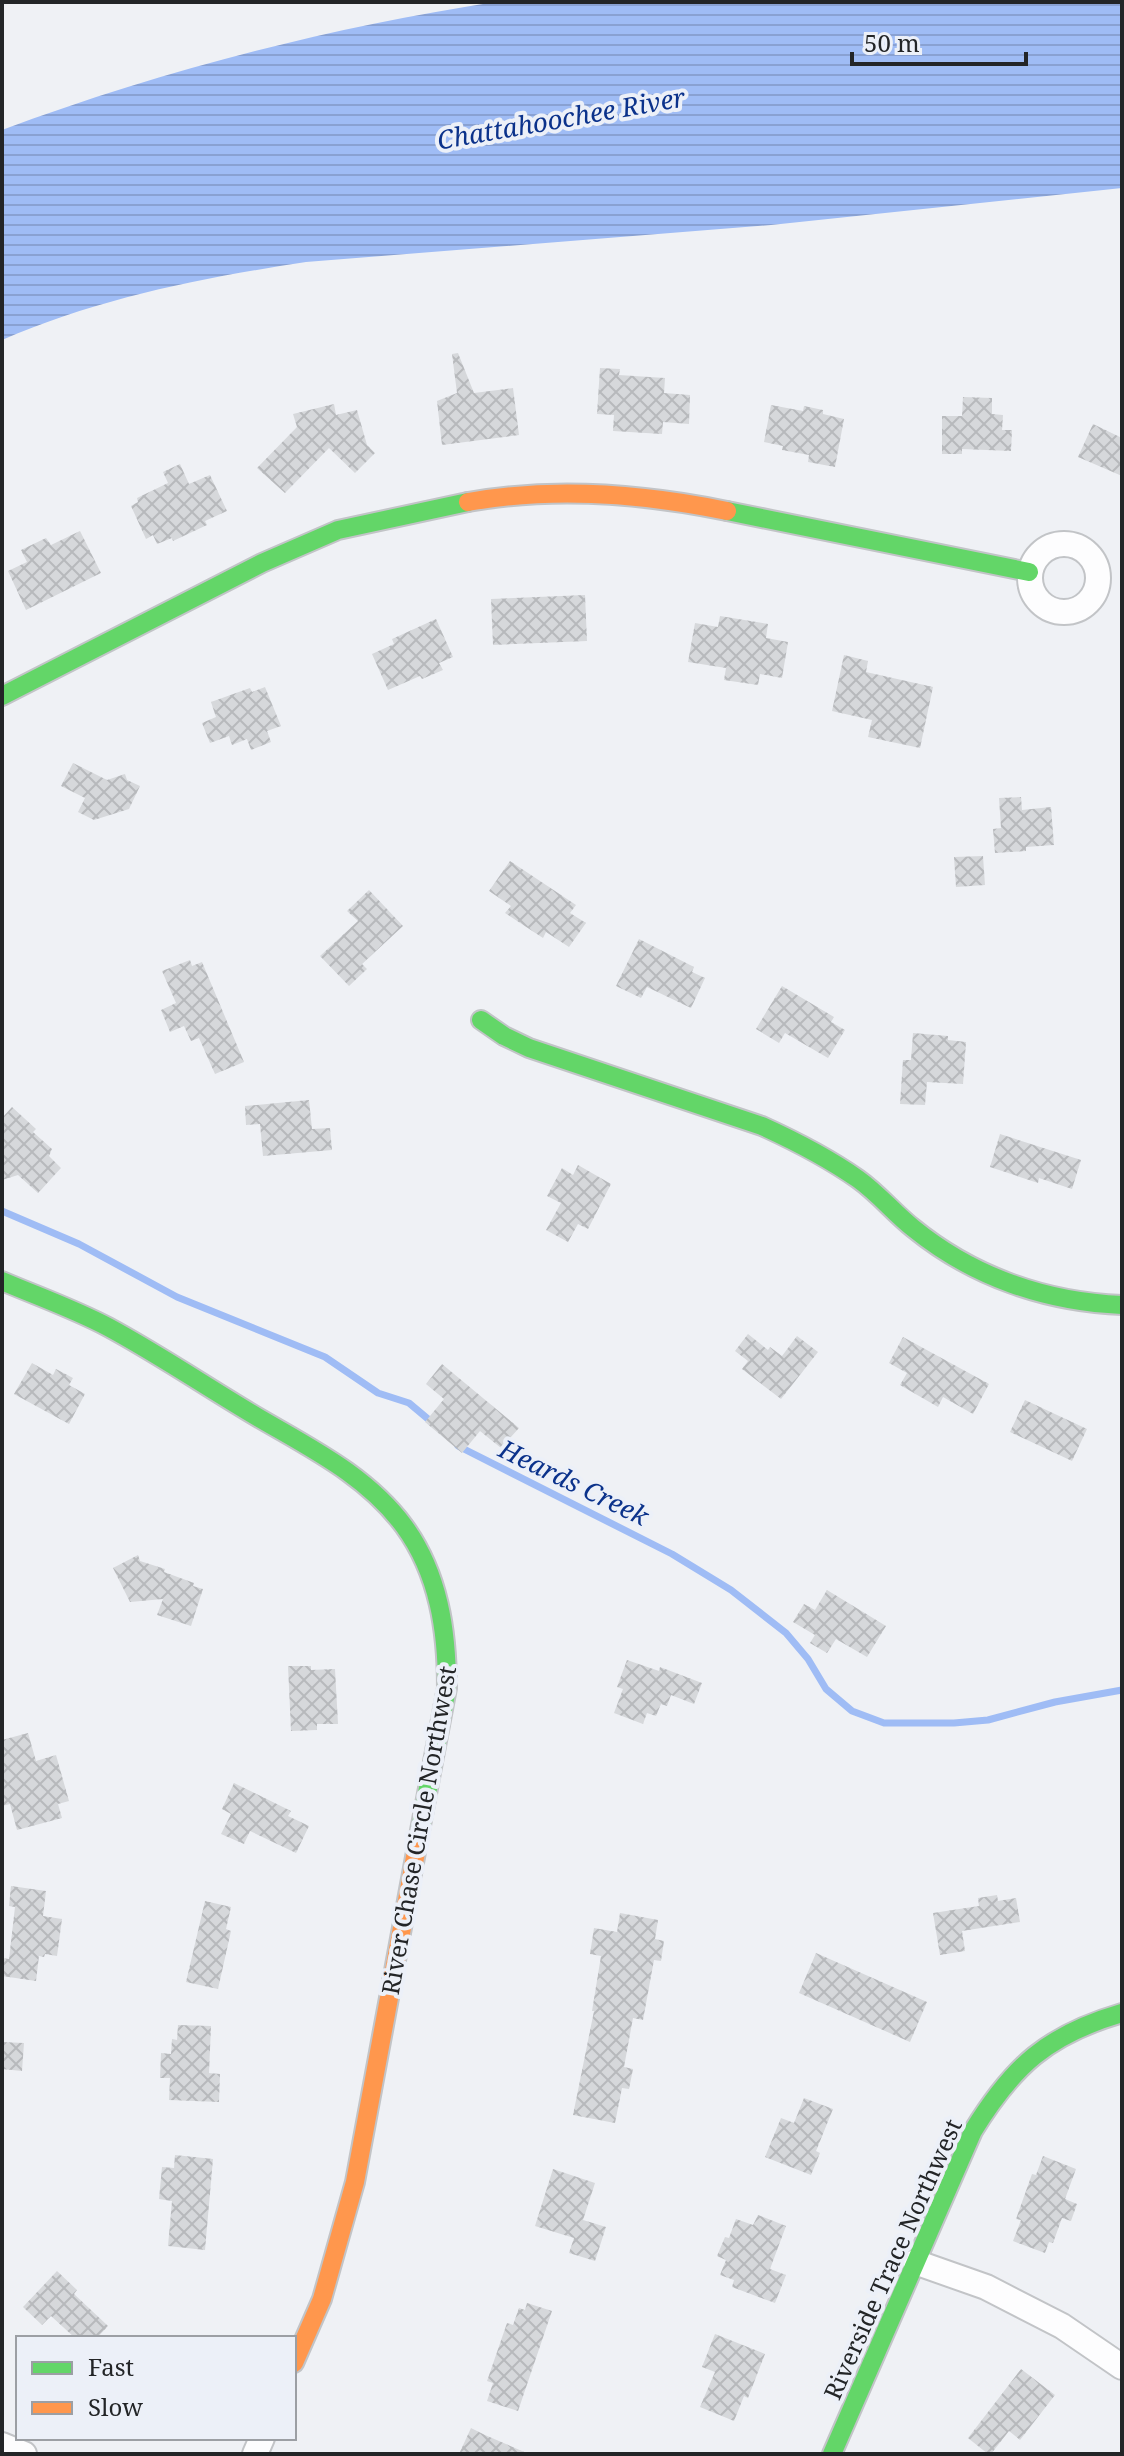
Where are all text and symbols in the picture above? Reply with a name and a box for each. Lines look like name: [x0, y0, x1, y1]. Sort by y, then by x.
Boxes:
scale bar: [852, 16, 1026, 66]
text: 50 m: [864, 26, 920, 59]
water label: Chattahoochee River: [434, 78, 689, 158]
water label: Heards Creek: [492, 1430, 656, 1534]
street label: River Chase Circle Northwest: [373, 1663, 463, 1997]
street label: Riverside Trace Northwest: [815, 2114, 969, 2404]
legend: [16, 2336, 296, 2440]
text: Fast: [88, 2350, 134, 2383]
text: Slow: [88, 2390, 143, 2423]

